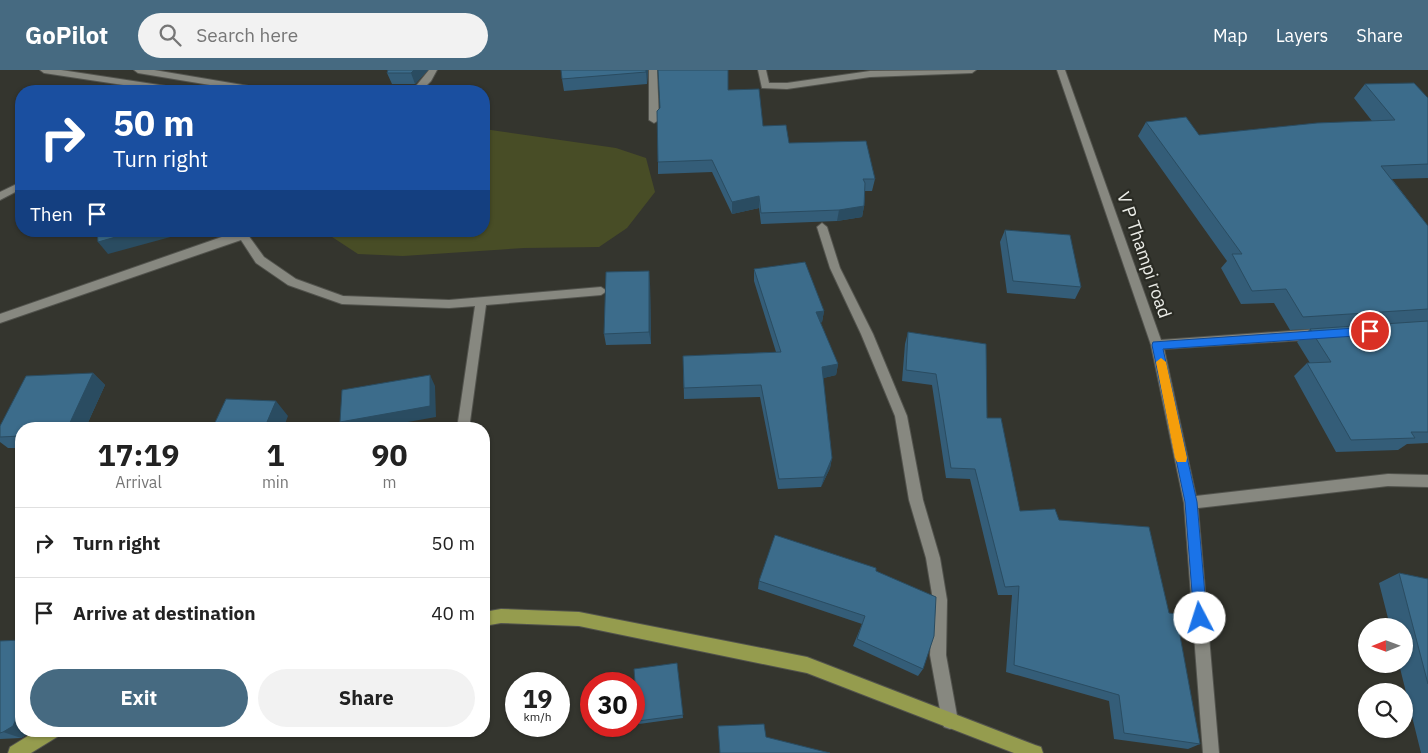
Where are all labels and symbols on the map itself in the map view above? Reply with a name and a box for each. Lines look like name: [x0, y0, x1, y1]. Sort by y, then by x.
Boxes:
street label: V P Thampi road: [1112, 189, 1177, 321]
pin: [1349, 310, 1391, 352]
position arrow: [1173, 591, 1225, 643]
north arrow: [1358, 618, 1412, 672]
speed limit sign: 30: [580, 672, 645, 737]

